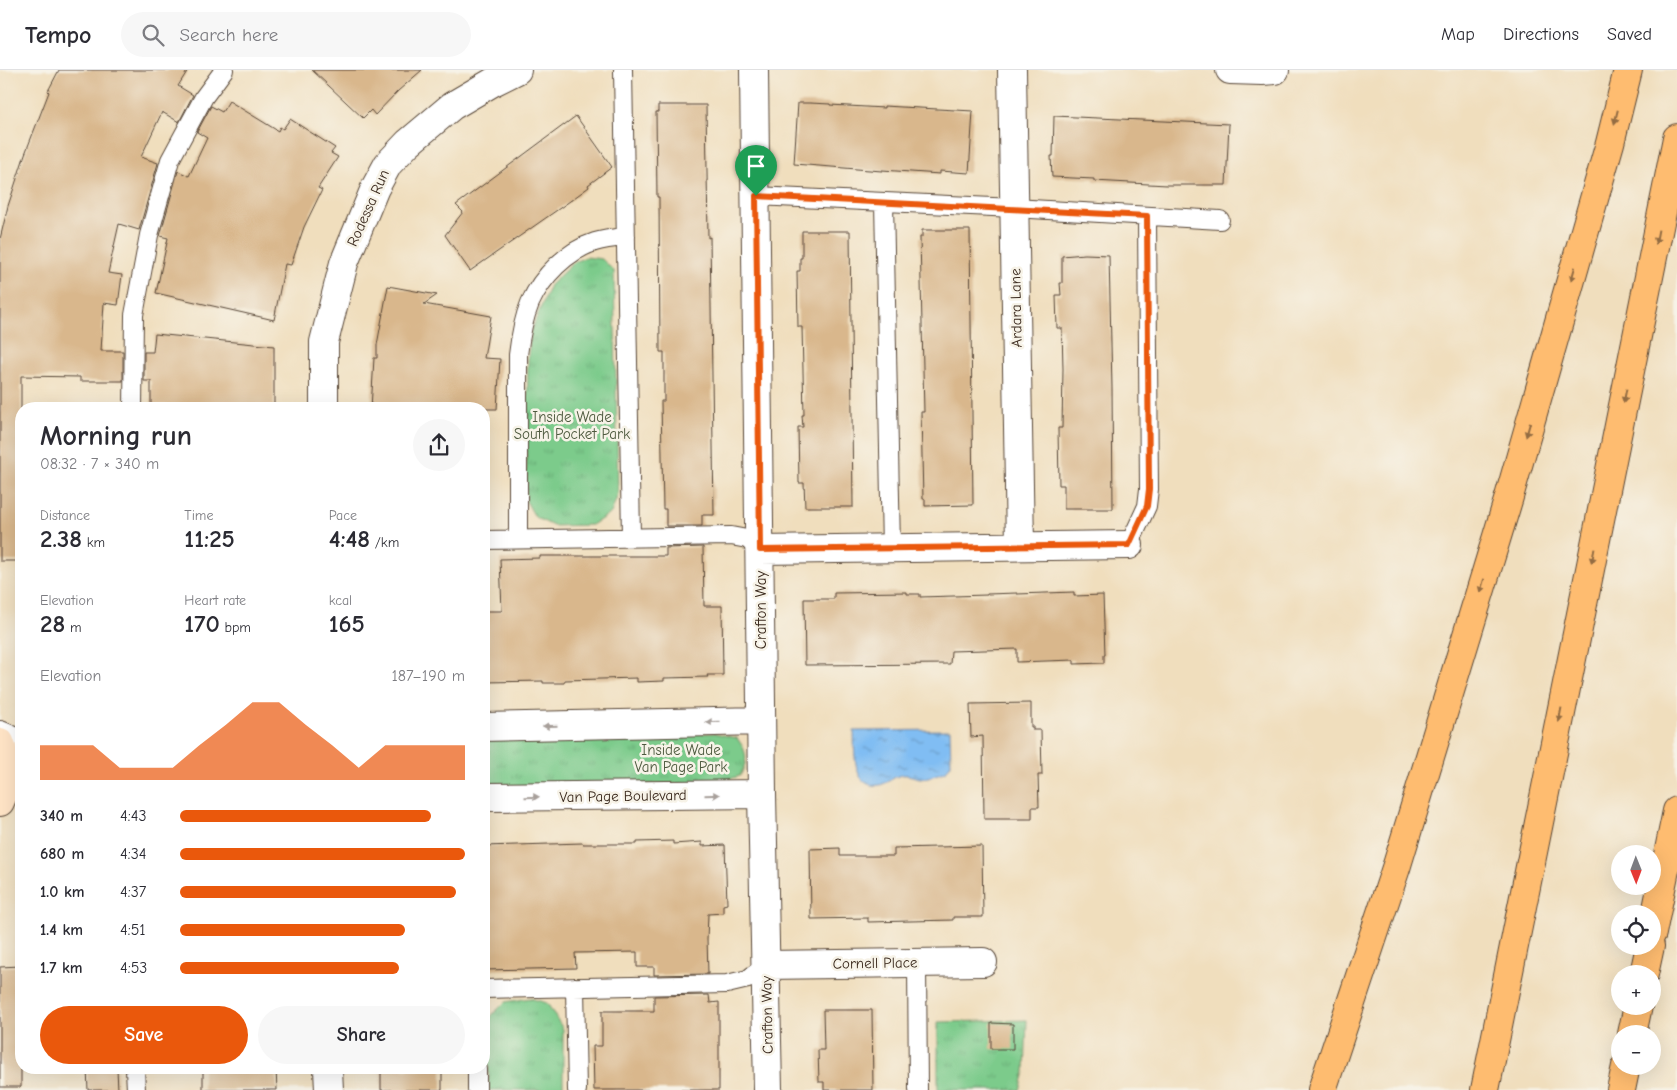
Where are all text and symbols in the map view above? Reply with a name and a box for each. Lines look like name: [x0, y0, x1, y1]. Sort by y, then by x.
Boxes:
search box: [121, 12, 471, 57]
text: Tempo: [25, 21, 91, 49]
icon: search: [139, 21, 167, 49]
text: Search here: [179, 24, 278, 46]
text: Map: [1441, 24, 1475, 45]
text: Directions: [1503, 24, 1579, 45]
text: Saved: [1607, 24, 1652, 45]
one-way arrow: [1612, 110, 1620, 125]
pin: [735, 145, 777, 196]
icon: arrive: [742, 152, 770, 180]
street label: Rodessa Run: [343, 167, 393, 249]
one-way arrow: [1653, 229, 1661, 245]
one-way arrow: [1568, 266, 1576, 281]
street label: Ardara Lane: [1006, 268, 1026, 348]
one-way arrow: [1621, 389, 1629, 404]
park label: Inside Wade South Pocket Park: [514, 408, 631, 443]
button: share: [413, 419, 465, 471]
text: Morning run: [40, 420, 192, 452]
one-way arrow: [1524, 423, 1532, 438]
text: 08:32 · 7 × 340 m: [40, 455, 159, 473]
text: Distance: [40, 507, 90, 524]
text: Time: [184, 507, 213, 524]
text: Pace: [329, 507, 357, 524]
text: 2.38: [40, 524, 82, 553]
text: 11:25: [184, 524, 235, 553]
text: 4:48: [329, 524, 370, 553]
text: km: [82, 534, 105, 551]
text: /km: [370, 534, 399, 551]
one-way arrow: [1588, 548, 1596, 564]
street label: Crafton Way: [752, 571, 770, 649]
one-way arrow: [1478, 579, 1486, 594]
text: Elevation: [40, 592, 94, 609]
text: Heart rate: [184, 592, 246, 609]
text: kcal: [329, 592, 352, 609]
text: 28: [40, 609, 65, 638]
text: 170: [184, 609, 220, 638]
text: 165: [329, 609, 365, 638]
text: m: [65, 619, 82, 636]
text: bpm: [220, 619, 251, 636]
text: Elevation: [40, 667, 101, 685]
text: 187–190 m: [391, 667, 465, 685]
one-way arrow: [1556, 707, 1564, 723]
one-way arrow: [705, 719, 721, 727]
one-way arrow: [542, 722, 558, 730]
park label: Inside Wade Van Page Park: [635, 741, 728, 776]
street label: Van Page Boulevard: [559, 786, 687, 806]
one-way arrow: [705, 791, 721, 799]
one-way arrow: [525, 792, 541, 800]
text: 340 m: [40, 807, 83, 825]
text: 4:43: [120, 807, 146, 825]
text: 680 m: [40, 845, 84, 863]
text: 4:34: [120, 845, 146, 863]
north arrow: [1611, 845, 1661, 895]
map controls: [1611, 845, 1661, 1075]
text: 1.0 km: [40, 883, 85, 901]
text: 4:37: [120, 883, 146, 901]
button: locate: [1611, 905, 1661, 955]
text: 1.4 km: [40, 921, 83, 939]
text: 4:51: [120, 921, 146, 939]
street label: Cornell Place: [833, 953, 918, 973]
text: 1.7 km: [40, 959, 83, 977]
text: 4:53: [120, 959, 147, 977]
button: +: [1611, 965, 1661, 1015]
street label: Crafton Way: [757, 975, 777, 1054]
button: Save: [40, 1006, 248, 1064]
button: Share: [258, 1006, 465, 1064]
button: −: [1611, 1025, 1661, 1075]

